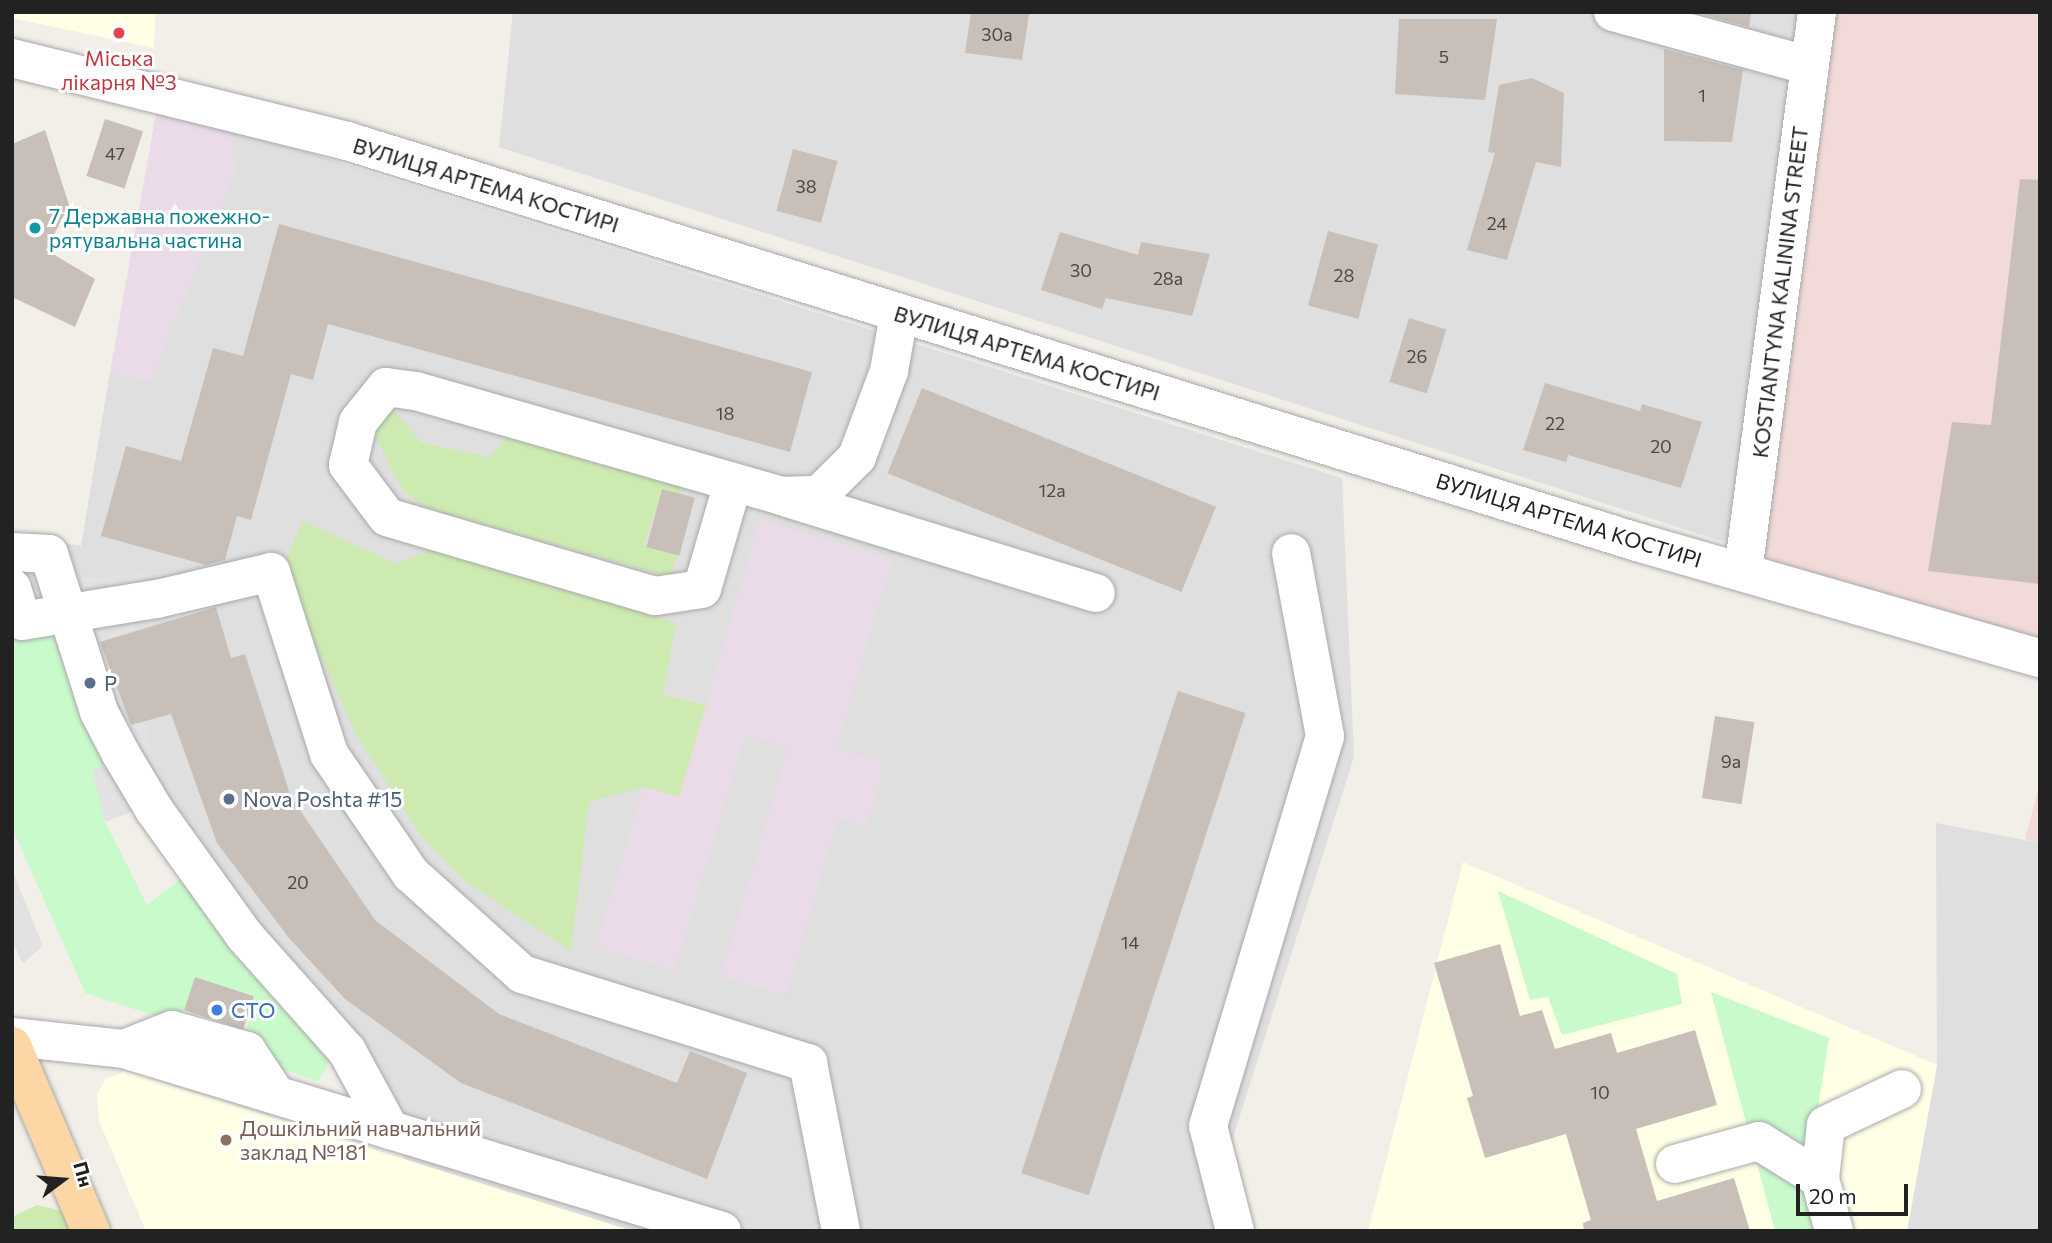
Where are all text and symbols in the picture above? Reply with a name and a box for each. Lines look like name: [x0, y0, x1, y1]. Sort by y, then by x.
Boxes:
marker: Міська лікарня №3: [109, 23, 129, 43]
house number: 30а: [981, 23, 1013, 45]
place label: Міська лікарня №3: [61, 45, 177, 95]
house number: 5: [1439, 45, 1449, 67]
house number: 1: [1698, 84, 1706, 106]
street label: KOSTIANTYNA KALININA STREET: [1747, 125, 1813, 459]
street label: ВУЛИЦЯ АРТЕМА КОСТИРІ: [350, 133, 622, 237]
house number: 47: [105, 142, 125, 164]
house number: 38: [795, 175, 817, 197]
place label: 7 Державна пожежно- рятувальна частина: [49, 203, 270, 253]
house number: 24: [1487, 212, 1507, 234]
marker: 7 Державна пожежно- рятувальна частина: [27, 220, 43, 236]
house number: 30: [1070, 259, 1092, 281]
house number: 28: [1334, 264, 1354, 286]
house number: 28а: [1153, 267, 1183, 289]
street label: ВУЛИЦЯ АРТЕМА КОСТИРІ: [891, 301, 1163, 405]
house number: 26: [1407, 345, 1427, 367]
house number: 18: [716, 402, 734, 424]
house number: 22: [1545, 412, 1565, 434]
house number: 20: [1650, 435, 1672, 457]
street label: ВУЛИЦЯ АРТЕМА КОСТИРІ: [1433, 468, 1705, 572]
house number: 12а: [1038, 479, 1066, 501]
place label: Р: [104, 670, 117, 696]
marker: Р: [82, 675, 98, 691]
house number: 9а: [1721, 750, 1741, 772]
place label: Nova Poshta #15: [243, 786, 402, 812]
marker: Nova Poshta #15: [221, 791, 237, 807]
house number: 20: [287, 871, 309, 893]
house number: 14: [1121, 931, 1139, 953]
place label: СТО: [231, 997, 275, 1023]
marker: СТО: [209, 1002, 225, 1018]
house number: 10: [1590, 1081, 1610, 1103]
place label: Дошкільний навчальний заклад №181: [240, 1115, 481, 1165]
marker: Дошкільний навчальний заклад №181: [218, 1132, 234, 1148]
north arrow: [28, 1145, 98, 1215]
text: Пн: [69, 1159, 98, 1189]
scale bar: [1800, 1170, 1912, 1214]
text: 20 m: [1809, 1183, 1857, 1208]

